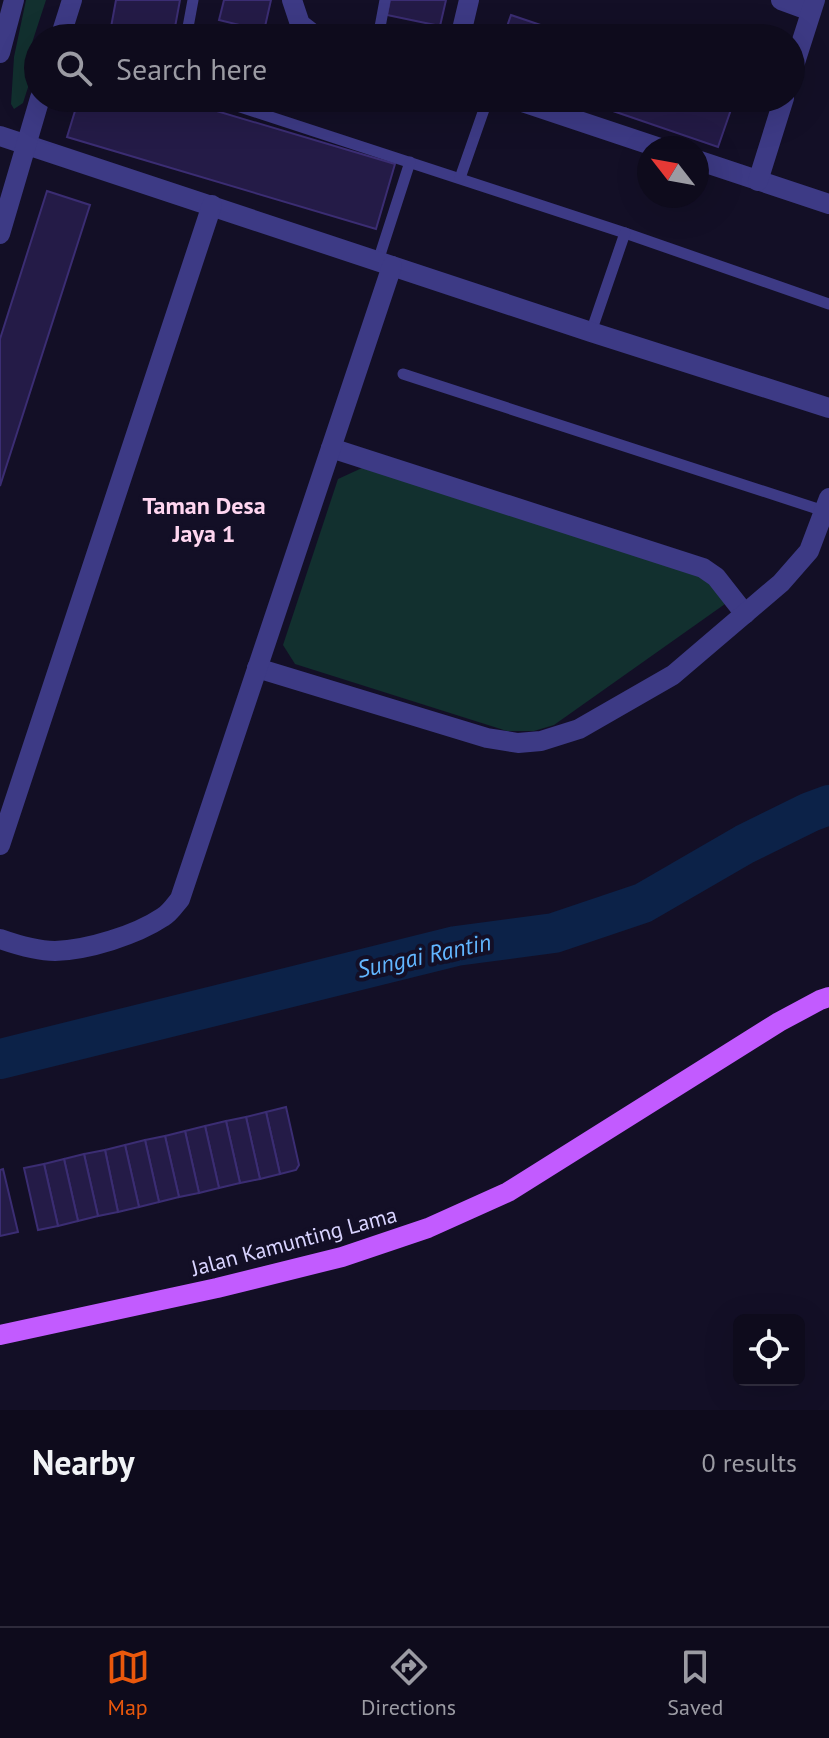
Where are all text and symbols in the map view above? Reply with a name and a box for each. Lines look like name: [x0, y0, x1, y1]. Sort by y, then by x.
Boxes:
search box: [24, 24, 805, 112]
icon: search: [52, 46, 96, 90]
text: Search here: [116, 49, 267, 88]
north arrow: [637, 136, 709, 208]
district label: Taman Desa Jaya 1: [142, 490, 266, 549]
water label: Sungai Rantin: [354, 926, 494, 985]
street label: Jalan Kamunting Lama: [187, 1200, 400, 1282]
map controls: [733, 1314, 805, 1386]
button: locate: [733, 1314, 805, 1386]
text: Nearby: [32, 1440, 134, 1484]
text: 0 results: [702, 1446, 797, 1479]
tab: Map: [106, 1645, 150, 1721]
tab: Directions: [361, 1645, 456, 1721]
tab: Saved: [667, 1645, 723, 1721]

